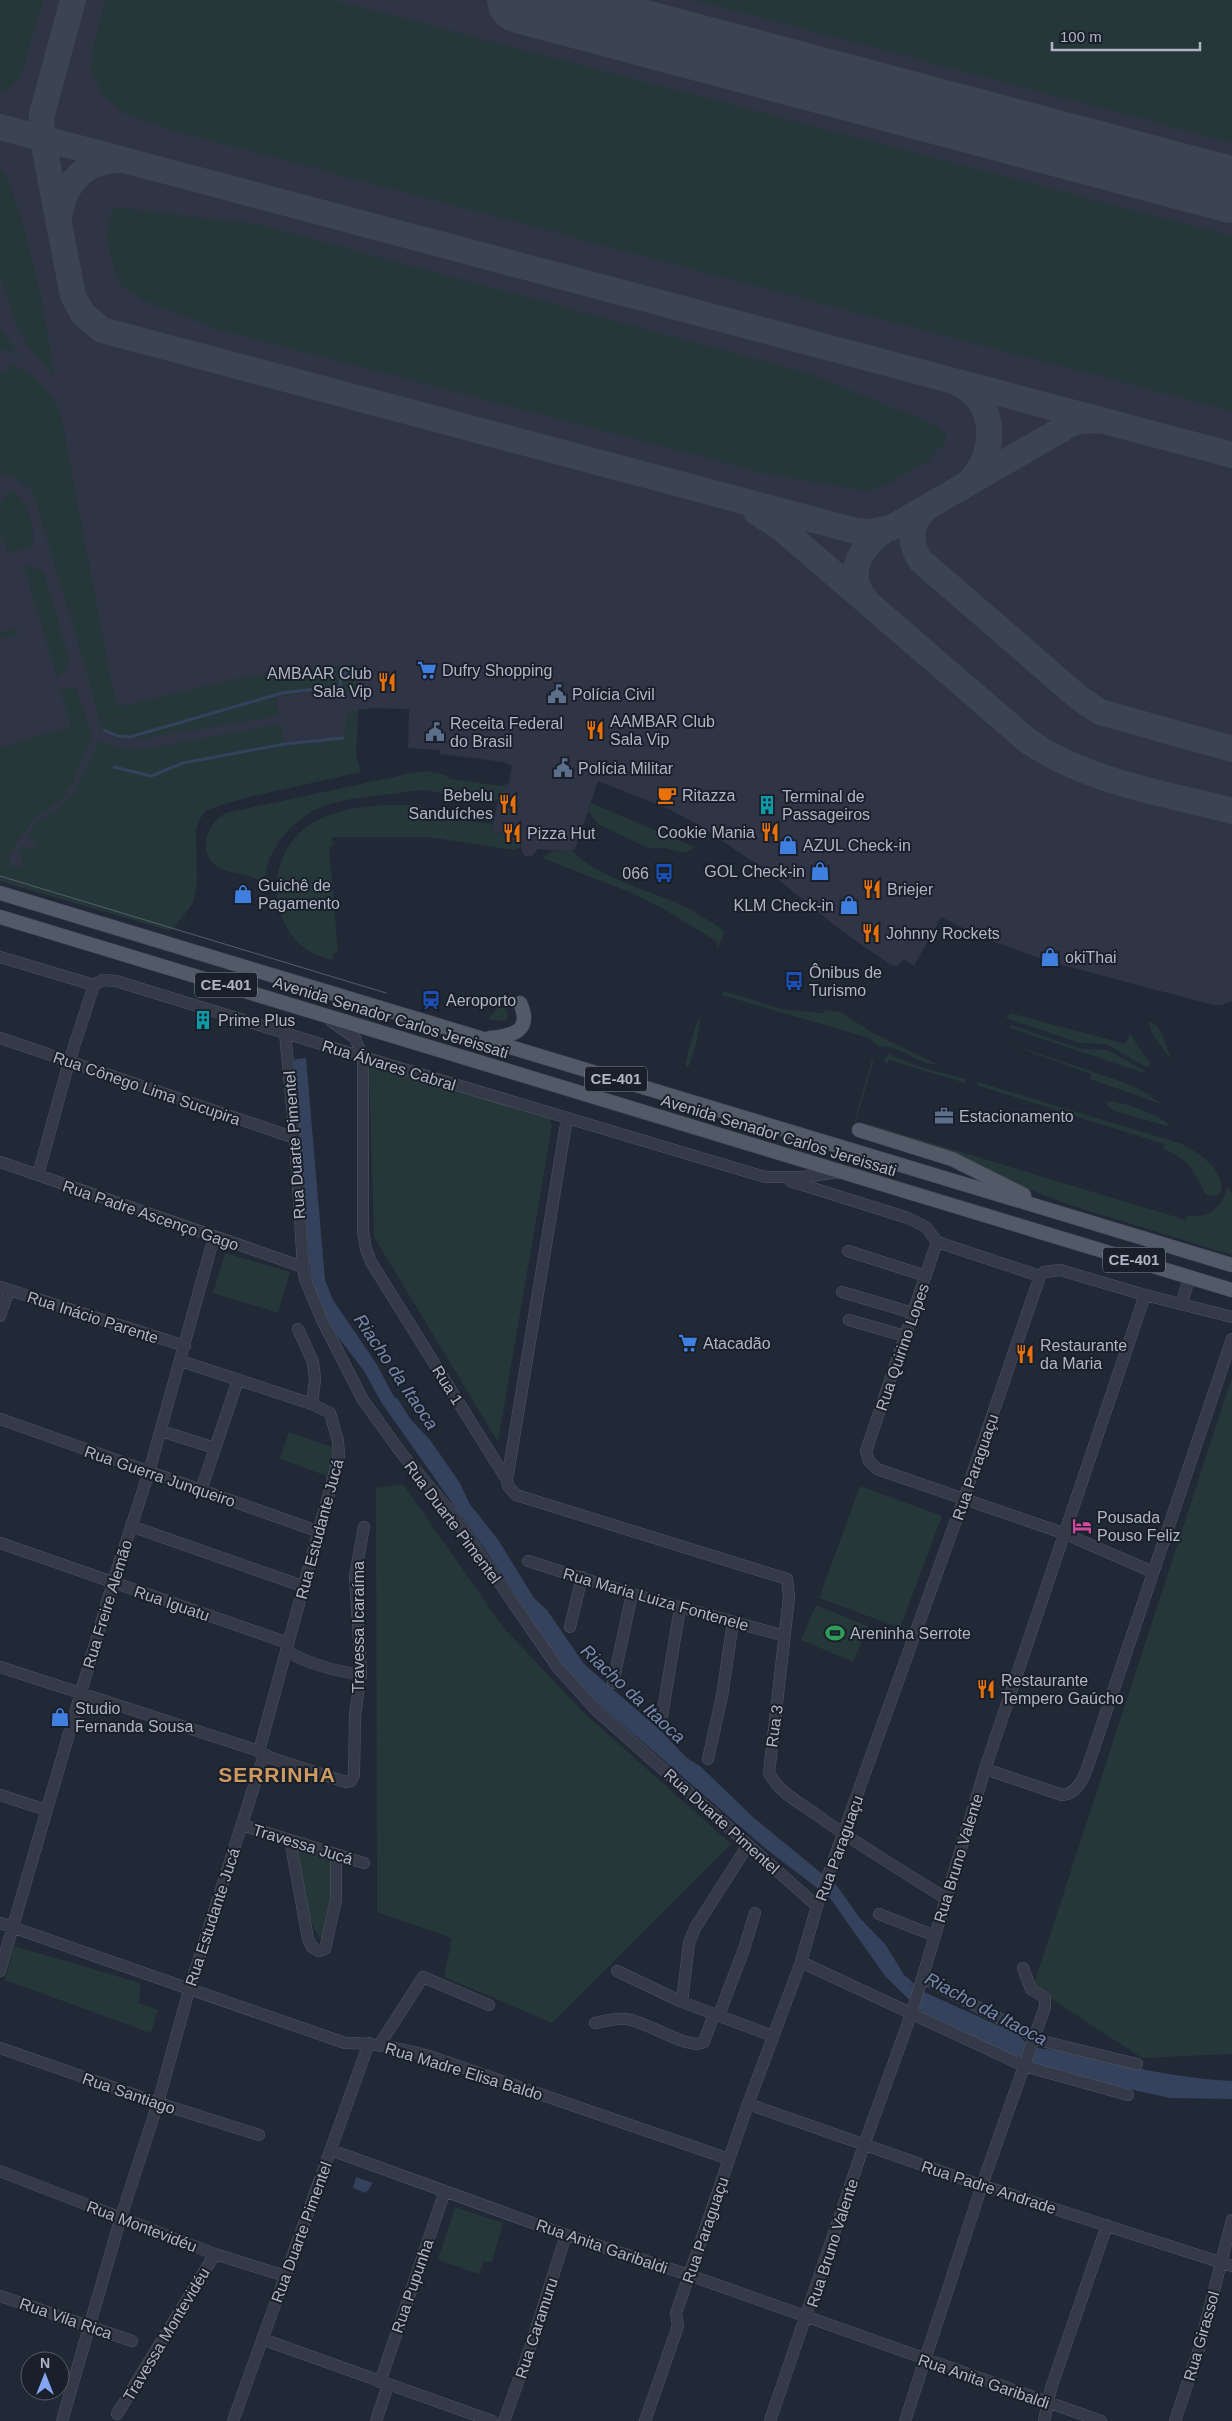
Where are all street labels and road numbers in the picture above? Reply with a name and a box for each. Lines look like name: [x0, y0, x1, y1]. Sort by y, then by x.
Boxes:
road number: CE-401: [195, 972, 257, 998]
street label: Avenida Senador Carlos Jereissati: [271, 974, 511, 1061]
street label: Rua Álvares Cabral: [320, 1036, 458, 1094]
street label: Rua Cônego Lima Sucupira: [51, 1048, 243, 1129]
road number: CE-401: [585, 1066, 647, 1092]
street label: Rua Duarte Pimentel: [281, 1070, 308, 1220]
street label: Avenida Senador Carlos Jereissati: [659, 1092, 899, 1179]
street label: Rua Padre Ascenço Gago: [61, 1177, 241, 1254]
road number: CE-401: [1103, 1248, 1165, 1272]
street label: Rua Quirino Lopes: [873, 1281, 932, 1413]
street label: Rua Inácio Parente: [25, 1288, 161, 1347]
street label: Rua 1: [429, 1363, 466, 1408]
street label: Rua Paraguaçu: [949, 1412, 1002, 1522]
street label: Rua Guerra Junqueiro: [82, 1443, 238, 1510]
street label: Rua Estudante Jucá: [293, 1457, 346, 1601]
street label: Rua Duarte Pimentel: [401, 1458, 504, 1587]
street label: Rua Freire Alemão: [80, 1538, 135, 1670]
street label: Travessa Icaraíma: [350, 1561, 367, 1693]
street label: Rua Maria Luiza Fontenele: [561, 1565, 751, 1634]
street label: Rua Iguatu: [132, 1583, 212, 1624]
street label: Rua 3: [763, 1704, 786, 1748]
street label: Rua Duarte Pimentel: [661, 1765, 783, 1877]
street label: Rua Bruno Valente: [931, 1791, 986, 1925]
street label: Rua Paraguaçu: [812, 1793, 866, 1903]
street label: Travessa Jucá: [251, 1821, 355, 1868]
street label: Rua Estudante Jucá: [182, 1846, 243, 1988]
street label: Rua Madre Elisa Baldo: [383, 2039, 545, 2104]
street label: Rua Santiago: [80, 2070, 178, 2117]
street label: Rua Padre Andrade: [919, 2158, 1058, 2217]
street label: Rua Duarte Pimentel: [268, 2159, 335, 2305]
street label: Rua Paraguaçu: [679, 2175, 732, 2285]
street label: Rua Bruno Valente: [804, 2177, 861, 2310]
street label: Rua Montevidéu: [84, 2198, 199, 2255]
street label: Rua Anita Garibaldi: [534, 2216, 670, 2277]
street label: Rua Pupunha: [389, 2237, 436, 2335]
street label: Travessa Montevidéu: [120, 2265, 213, 2404]
street label: Rua Caramuru: [512, 2276, 561, 2381]
street label: Rua Girassol: [1181, 2289, 1222, 2383]
street label: Rua Vila Rica: [17, 2295, 114, 2342]
street label: Rua Anita Garibaldi: [916, 2351, 1052, 2412]

